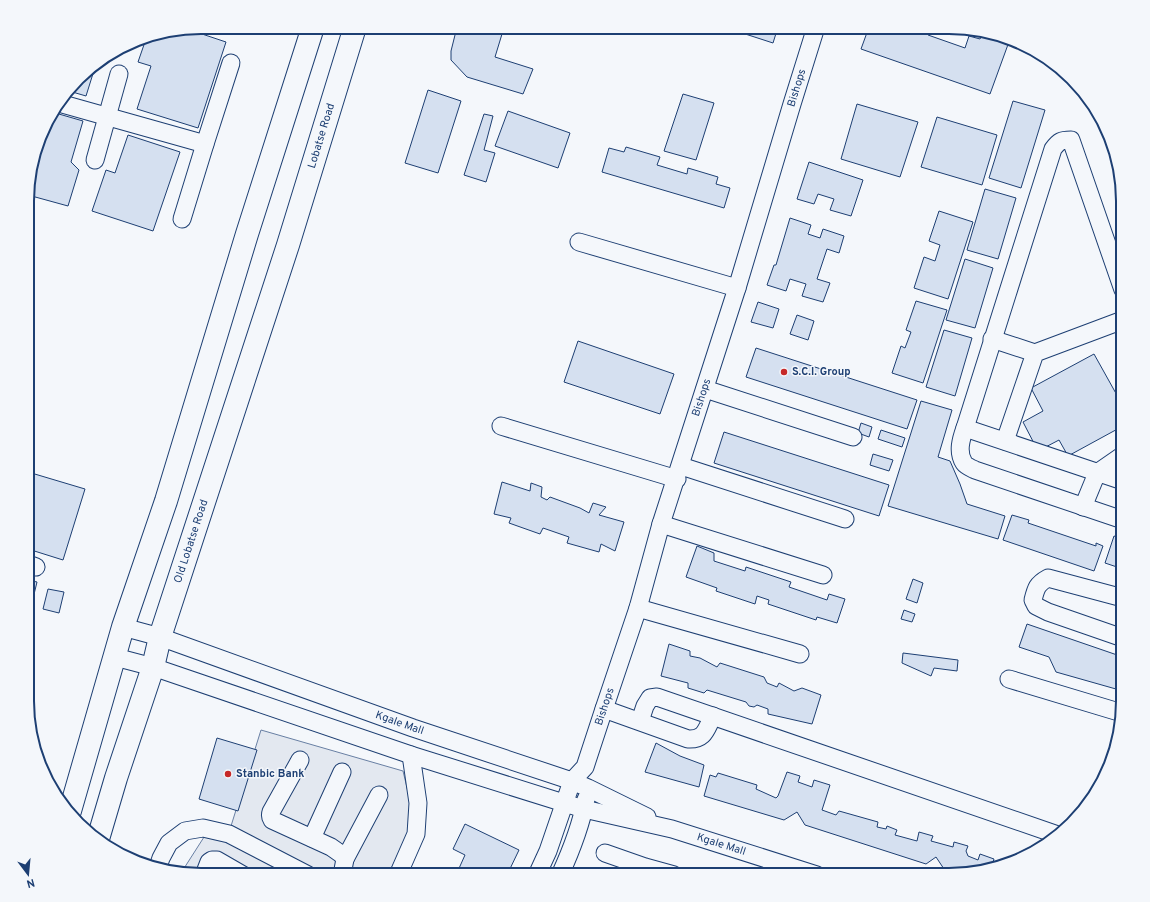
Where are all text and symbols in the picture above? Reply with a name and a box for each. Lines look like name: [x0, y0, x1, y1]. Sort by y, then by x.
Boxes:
street label: Bishops: [785, 67, 809, 109]
street label: Lobatse Road: [305, 102, 338, 170]
place label: S.C.I. Group: [792, 365, 851, 379]
marker: S.C.I. Group: [779, 367, 789, 377]
street label: Bishops: [689, 377, 714, 418]
street label: Old Lobatse Road: [171, 498, 211, 585]
street label: Bishops: [592, 686, 618, 727]
street label: Kgale Mall: [373, 708, 426, 738]
place label: Stanbic Bank: [236, 767, 304, 781]
marker: Stanbic Bank: [223, 769, 233, 779]
street label: Kgale Mall: [695, 830, 747, 859]
north arrow: [8, 854, 48, 894]
text: N: [25, 875, 36, 890]

